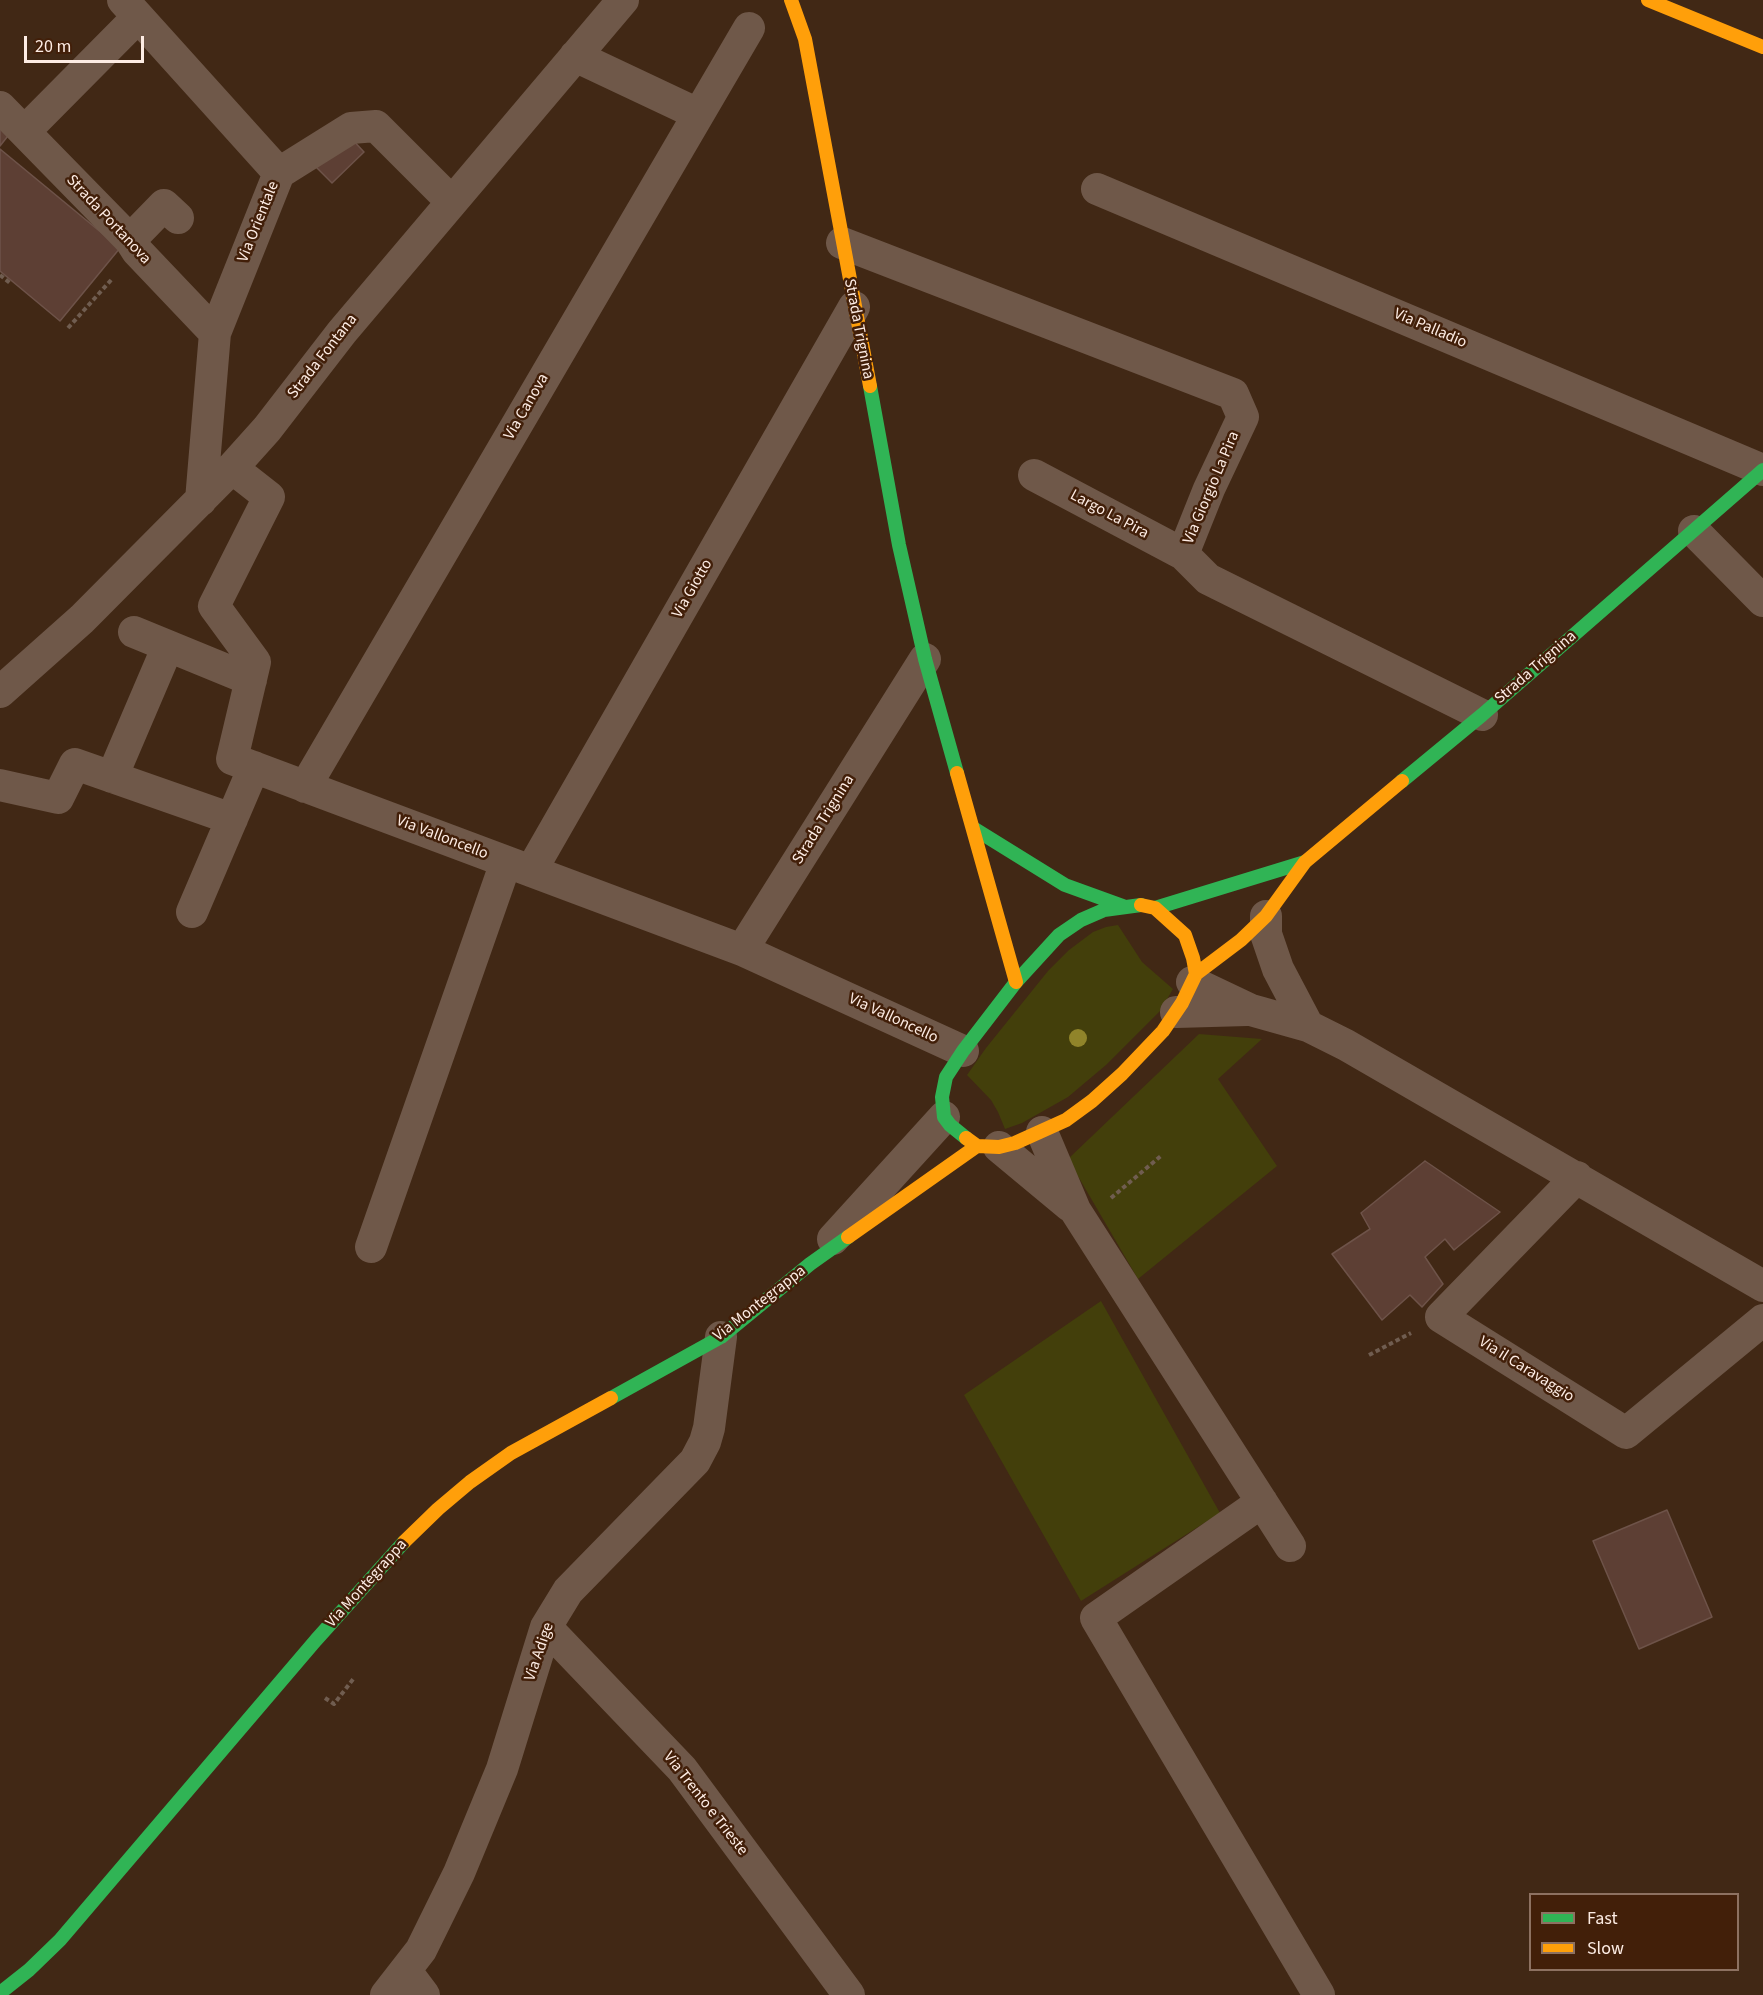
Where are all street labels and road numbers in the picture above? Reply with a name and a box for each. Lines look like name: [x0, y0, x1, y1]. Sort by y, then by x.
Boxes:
street label: Strada Portanova: [62, 171, 154, 269]
street label: Via Orientale: [234, 179, 284, 265]
street label: Strada Trignina: [839, 277, 877, 381]
street label: Via Palladio: [1391, 305, 1469, 353]
street label: Strada Fontana: [284, 311, 362, 403]
street label: Via Canova: [500, 370, 554, 444]
street label: Via Giorgio La Pira: [1180, 429, 1244, 547]
street label: Largo La Pira: [1066, 486, 1152, 544]
street label: Via Giotto: [669, 556, 717, 622]
street label: Strada Trignina: [1491, 627, 1581, 709]
street label: Strada Trignina: [789, 772, 859, 868]
street label: Via Valloncello: [393, 812, 491, 864]
street label: Via Valloncello: [845, 990, 941, 1048]
street label: Via Montegrappa: [710, 1262, 810, 1346]
street label: Via il Caravaggio: [1475, 1333, 1577, 1407]
street label: Via Montegrappa: [322, 1536, 412, 1632]
street label: Via Adige: [521, 1620, 559, 1684]
street label: Via Trento e Trieste: [659, 1748, 751, 1860]

